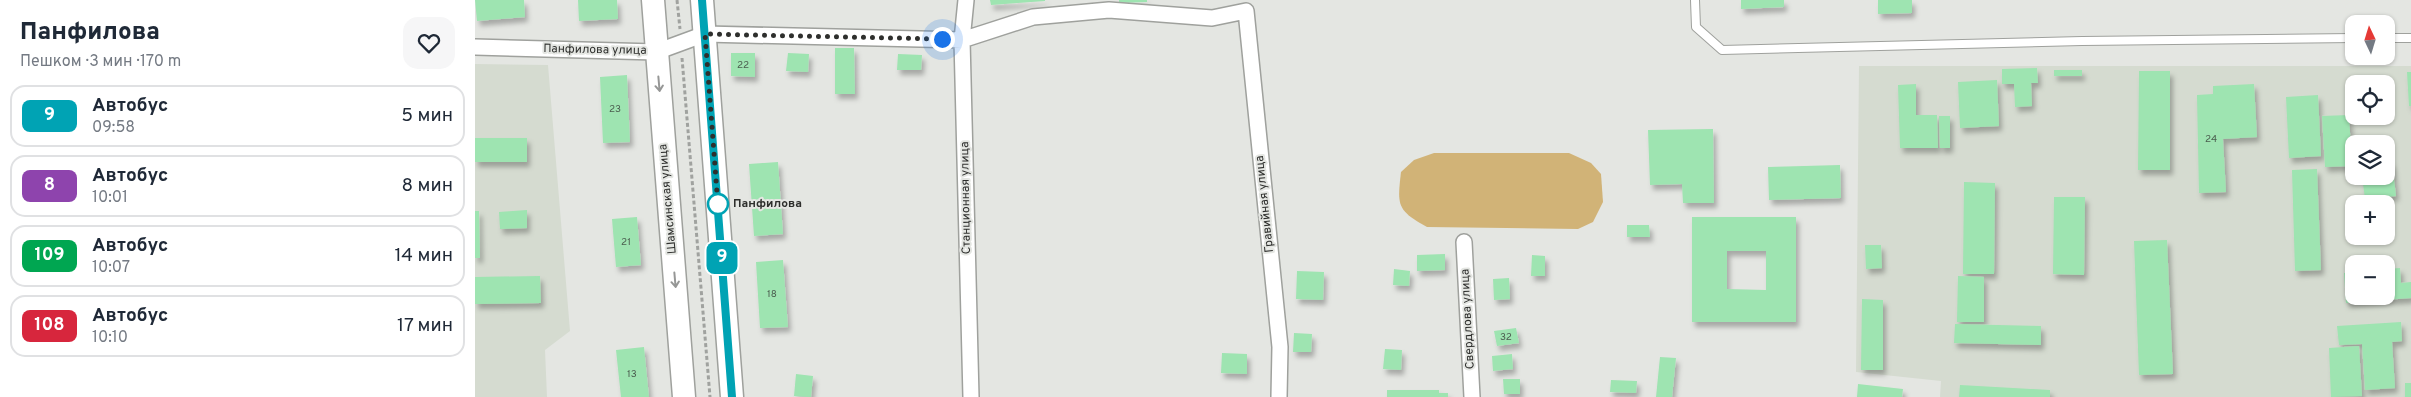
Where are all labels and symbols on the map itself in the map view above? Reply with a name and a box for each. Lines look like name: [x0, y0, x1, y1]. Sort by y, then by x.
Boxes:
north arrow: [2345, 15, 2395, 65]
your location: [930, 27, 955, 52]
street label: Панфилова улица: [543, 41, 647, 59]
house number: 22: [737, 59, 749, 72]
one-way arrow: [654, 75, 664, 91]
house number: 23: [609, 103, 621, 116]
house number: 24: [2205, 133, 2217, 146]
street label: Станционная улица: [957, 141, 975, 255]
street label: Шамсинская улица: [655, 143, 681, 255]
street label: Гравийная улица: [1252, 155, 1278, 253]
marker: Панфилова: [707, 193, 729, 215]
place label: Панфилова: [733, 196, 802, 212]
house number: 21: [621, 236, 631, 249]
line badge: 9: [706, 242, 738, 274]
street label: Свердлова улица: [1457, 268, 1479, 370]
one-way arrow: [670, 272, 679, 288]
house number: 18: [767, 288, 777, 301]
house number: 32: [1500, 331, 1512, 344]
house number: 13: [627, 368, 637, 381]

